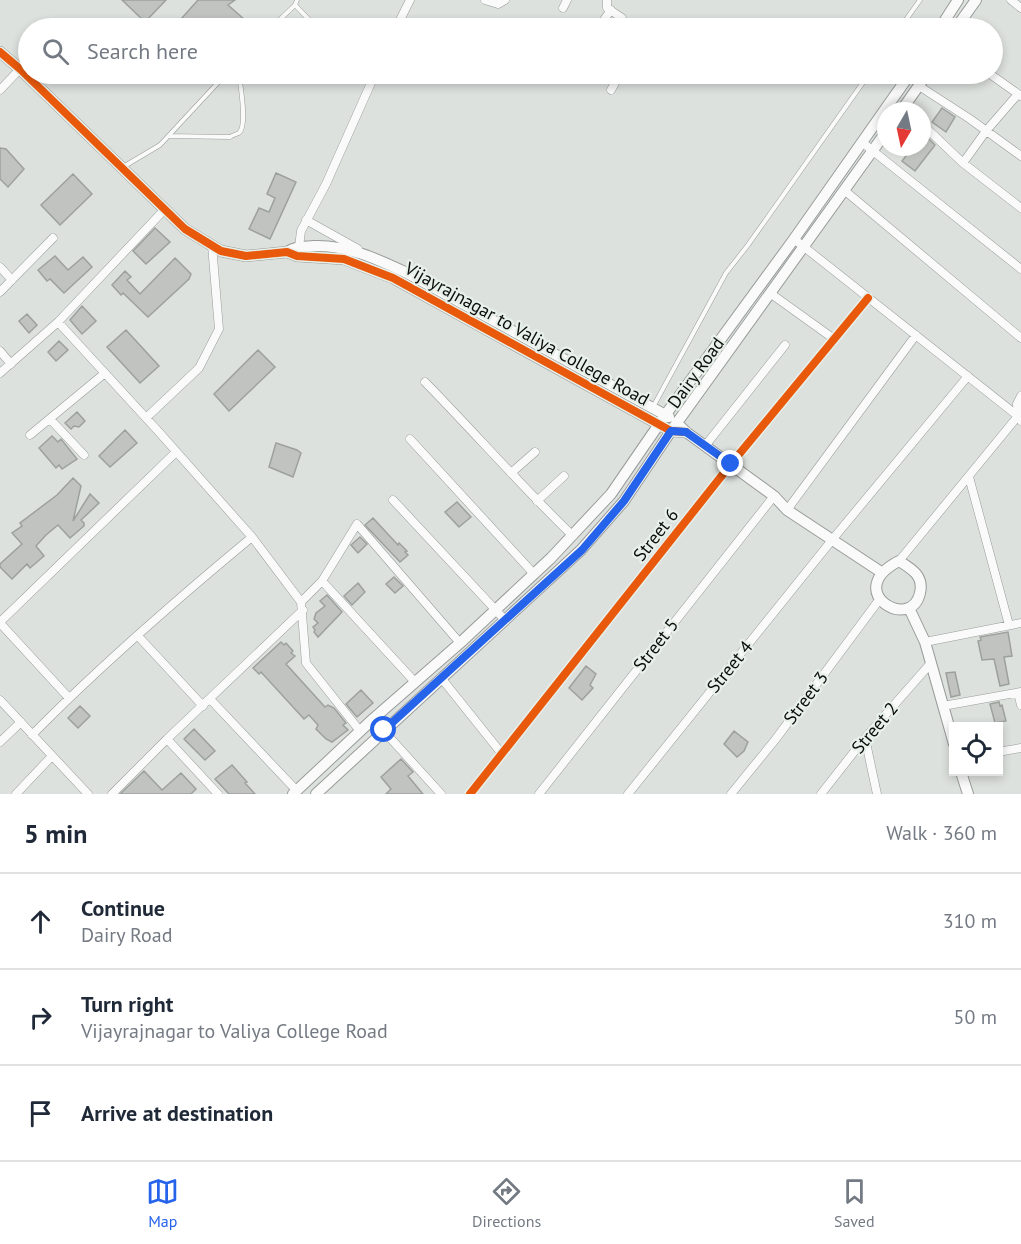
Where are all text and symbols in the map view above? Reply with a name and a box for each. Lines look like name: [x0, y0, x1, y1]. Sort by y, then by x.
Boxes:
search box: [18, 18, 1003, 84]
icon: search: [39, 35, 72, 68]
text: Search here: [87, 37, 198, 65]
north arrow: [877, 102, 931, 156]
street label: Vijayrajnagar to Valiya College Road: [400, 256, 654, 411]
street label: Dairy Road: [662, 333, 729, 413]
route end: [717, 450, 743, 476]
street label: Street 6: [628, 504, 683, 566]
street label: Street 5: [628, 614, 683, 676]
street label: Street 4: [702, 636, 758, 697]
street label: Street 3: [778, 667, 833, 729]
street label: Street 2: [846, 697, 903, 758]
route start: [370, 716, 396, 742]
map controls: [949, 722, 1003, 776]
button: locate: [949, 722, 1003, 776]
text: 5 min: [24, 817, 87, 850]
text: Walk · 360 m: [886, 820, 997, 846]
text: Continue: [81, 894, 165, 922]
icon: ahead: [24, 905, 57, 938]
text: 310 m: [943, 908, 997, 934]
text: Dairy Road: [81, 922, 172, 948]
text: Turn right: [81, 990, 173, 1018]
icon: right: [24, 1001, 57, 1034]
text: 50 m: [954, 1004, 997, 1030]
text: Vijayrajnagar to Valiya College Road: [81, 1018, 388, 1044]
icon: arrive: [24, 1097, 57, 1130]
text: Arrive at destination: [81, 1099, 273, 1127]
tab: Map: [146, 1175, 179, 1231]
tab: Directions: [472, 1175, 541, 1231]
tab: Saved: [834, 1175, 875, 1231]

